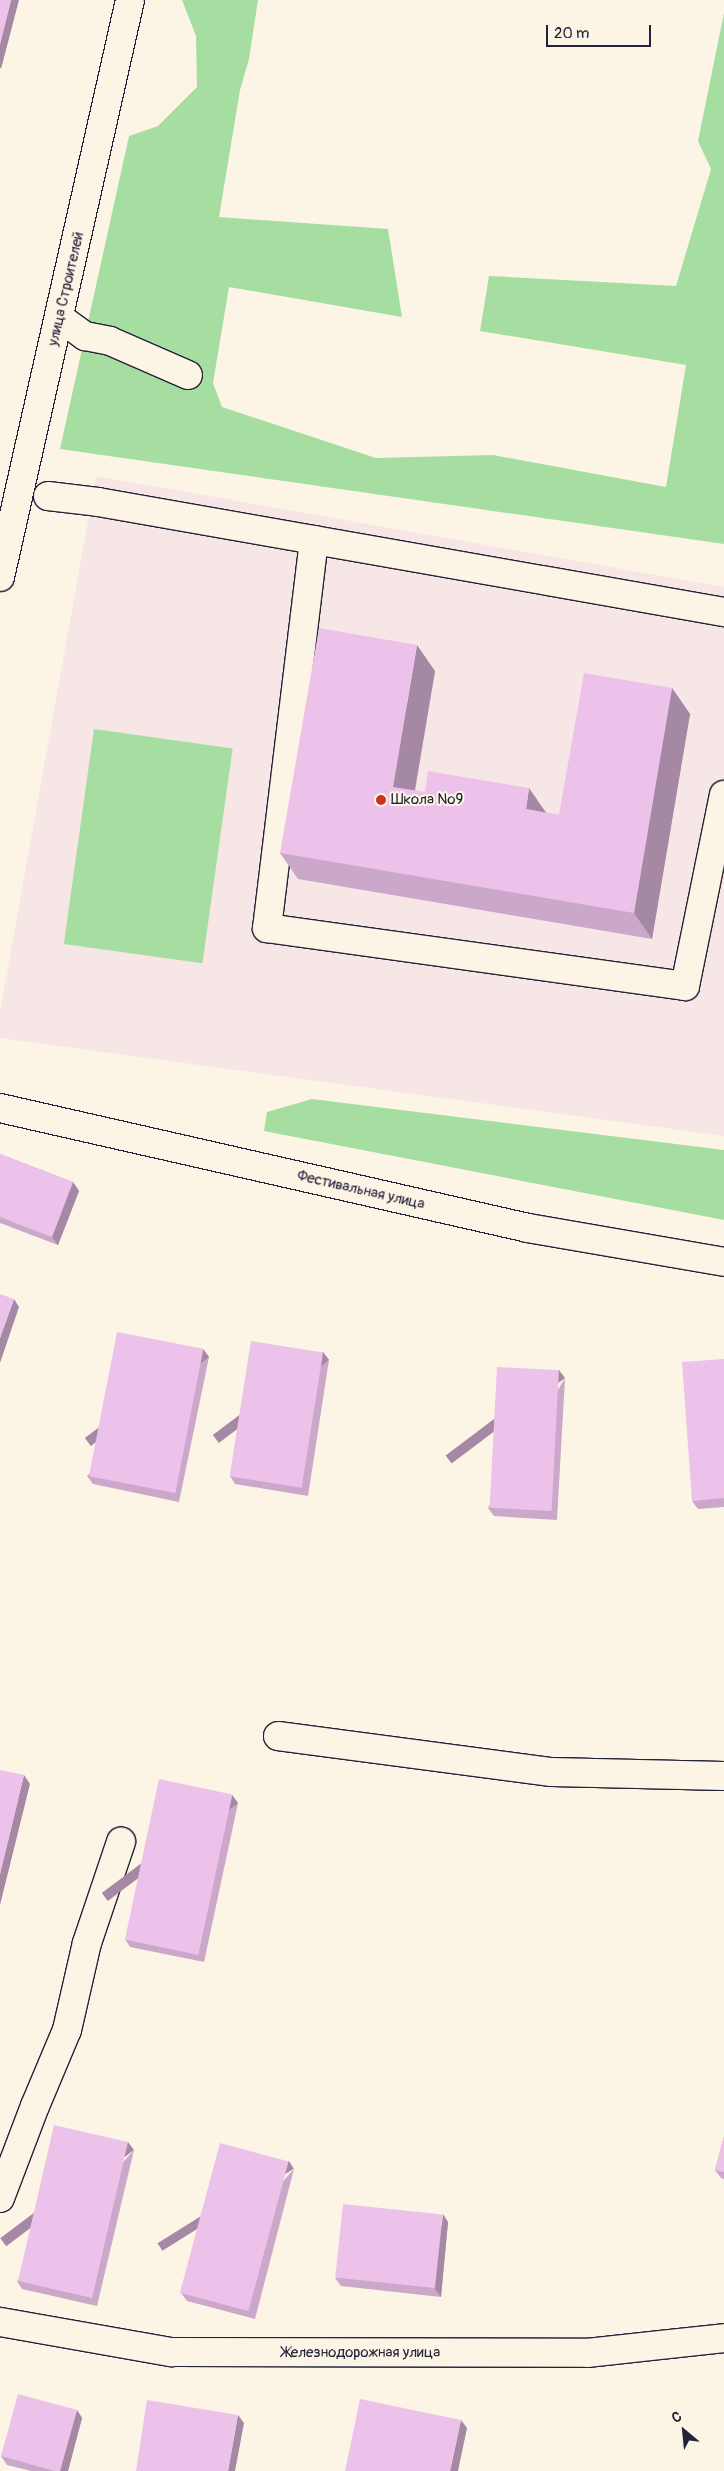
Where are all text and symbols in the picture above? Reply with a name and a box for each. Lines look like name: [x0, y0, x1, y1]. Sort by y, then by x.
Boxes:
scale bar: [549, 15, 654, 47]
text: 20 m: [554, 24, 589, 43]
street label: улица Строителей: [44, 230, 88, 348]
place label: Школа №9: [391, 791, 463, 809]
marker: Школа №9: [375, 794, 387, 806]
street label: Фестивальная улица: [296, 1167, 426, 1213]
street label: Железнодорожная улица: [282, 2344, 440, 2362]
north arrow: [659, 2406, 709, 2456]
text: С: [669, 2408, 685, 2427]

